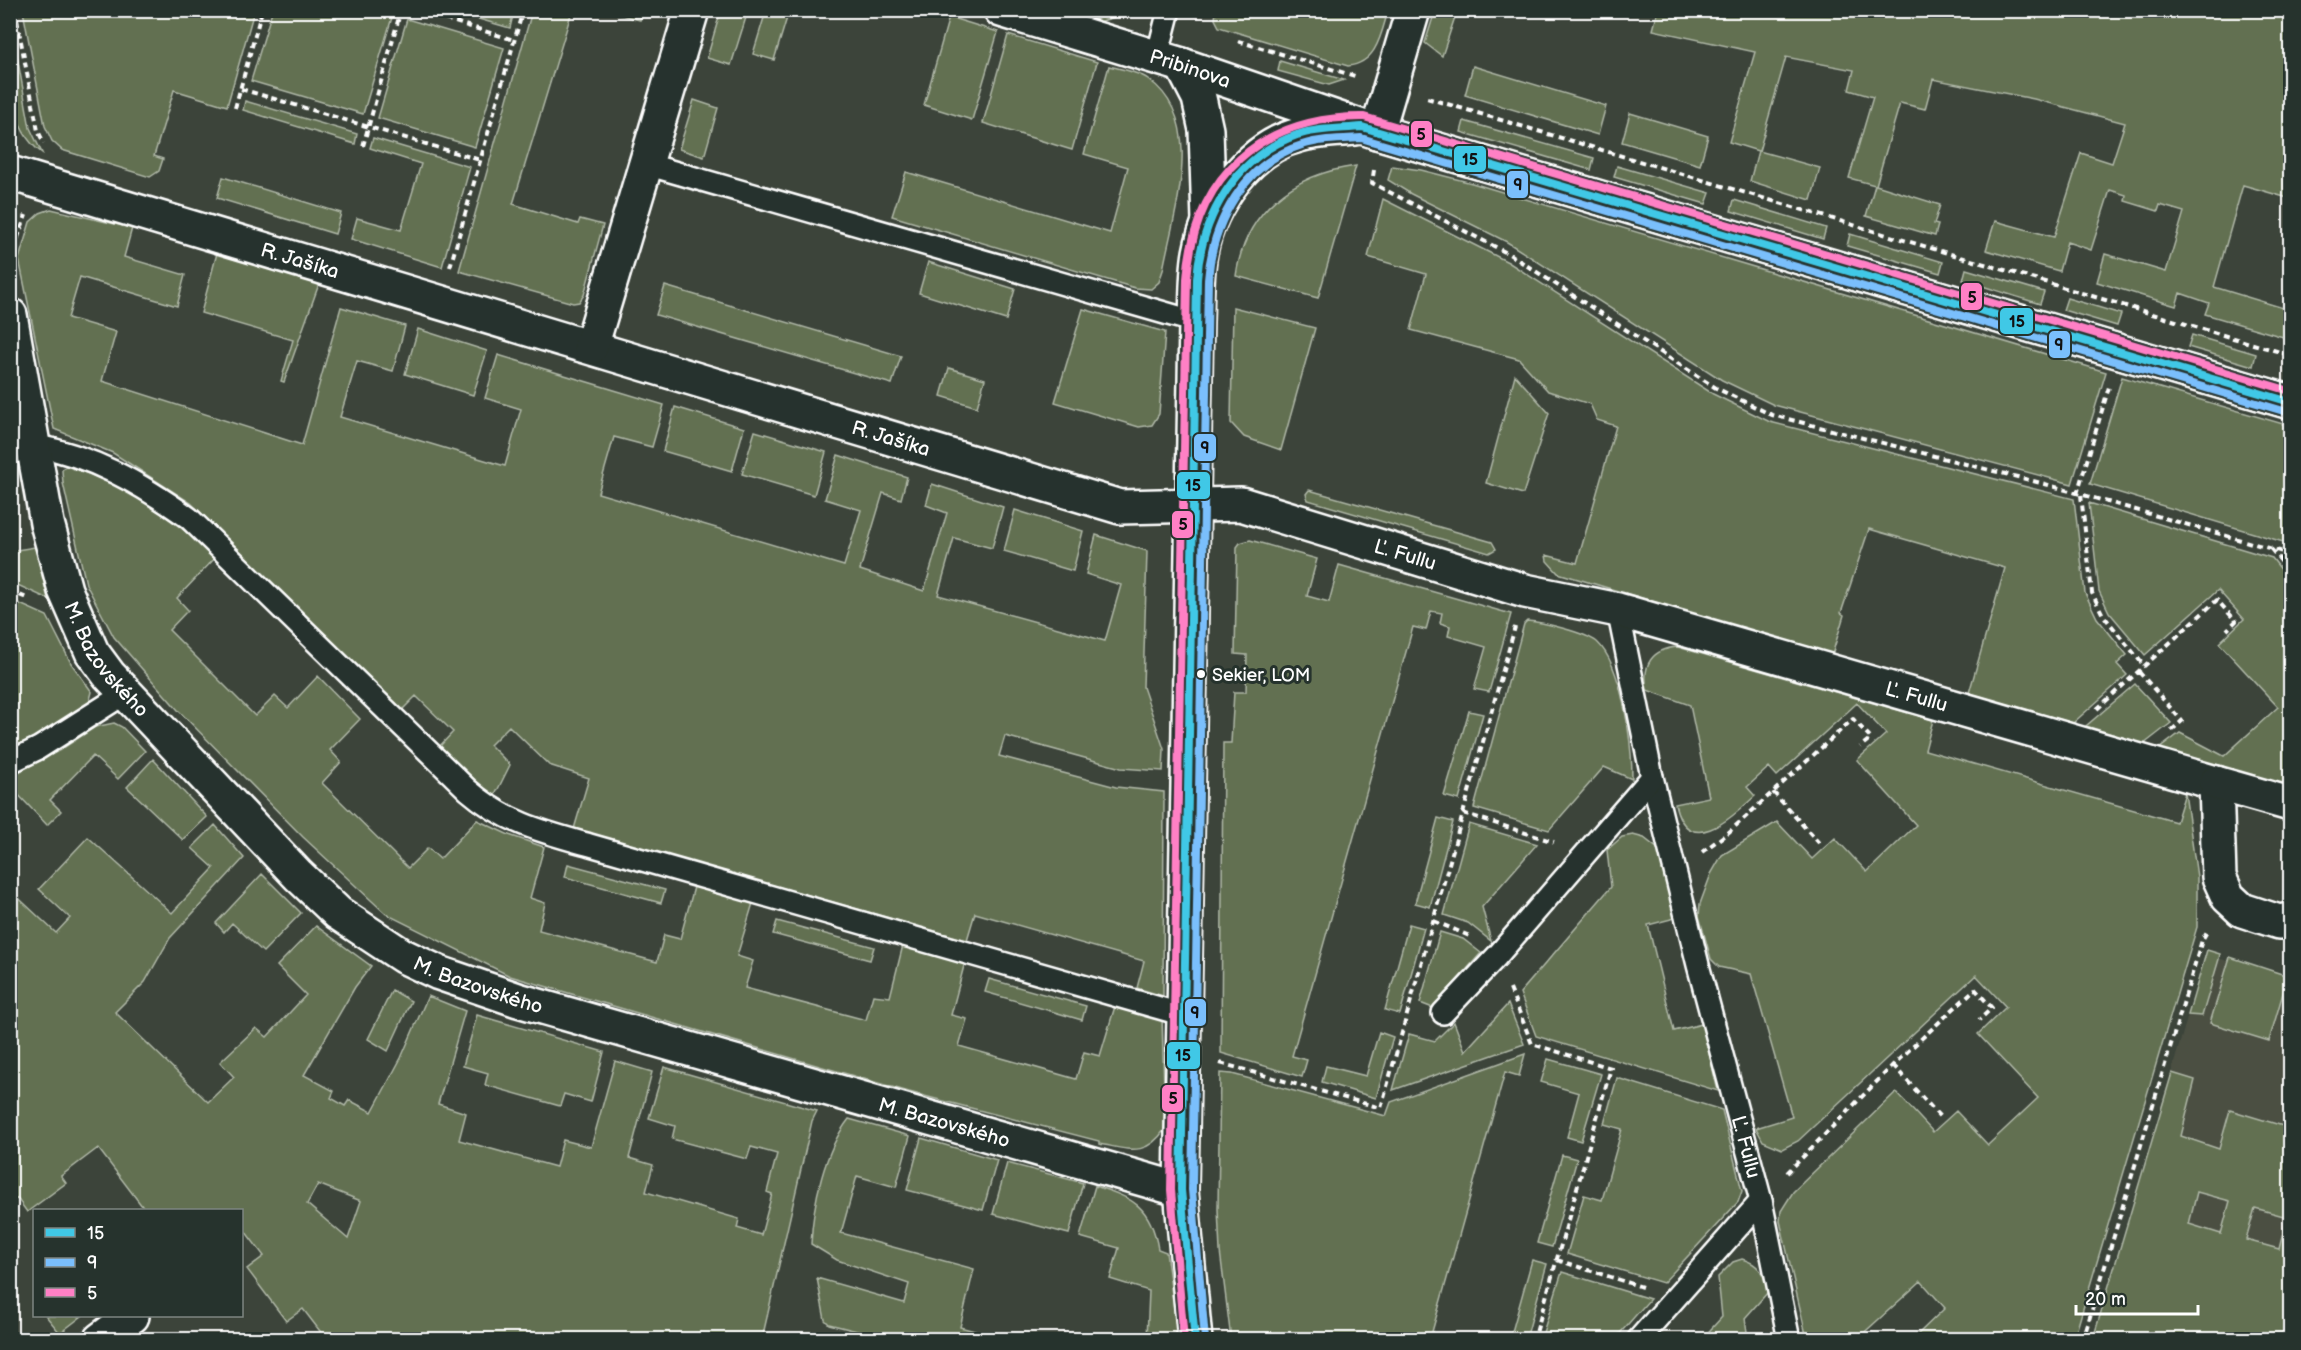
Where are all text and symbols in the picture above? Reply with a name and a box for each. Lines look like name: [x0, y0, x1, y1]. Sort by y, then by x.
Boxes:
street label: Pribinova: [1147, 45, 1234, 94]
line badge: 5: [1410, 120, 1433, 148]
text: 5: [1416, 126, 1426, 145]
line badge: 15: [1453, 145, 1487, 173]
text: 15: [1462, 151, 1478, 170]
line badge: 9: [1506, 170, 1529, 199]
text: 9: [1513, 176, 1523, 195]
street label: R. Jašíka: [258, 238, 342, 284]
line badge: 5: [1960, 282, 1983, 311]
text: 5: [1967, 289, 1977, 308]
line badge: 15: [1999, 307, 2034, 335]
text: 15: [2009, 313, 2025, 332]
line badge: 9: [2048, 330, 2071, 359]
text: 9: [2054, 336, 2064, 355]
street label: R. Jašíka: [849, 416, 933, 462]
line badge: 9: [1193, 433, 1217, 462]
text: 9: [1200, 439, 1210, 458]
line badge: 15: [1176, 471, 1211, 500]
text: 15: [1185, 477, 1201, 496]
line badge: 5: [1171, 510, 1194, 539]
text: 5: [1178, 516, 1188, 535]
street label: Ľ. Fullu: [1371, 534, 1439, 576]
street label: M. Bazovského: [58, 598, 153, 722]
place label: Sekier, LOM: [1212, 665, 1310, 686]
marker: Sekier, LOM: [1195, 668, 1207, 680]
street label: Ľ. Fullu: [1882, 677, 1950, 718]
street label: M. Bazovského: [409, 952, 545, 1019]
line badge: 9: [1184, 998, 1207, 1027]
text: 9: [1190, 1004, 1200, 1023]
line badge: 15: [1166, 1041, 1201, 1070]
text: 15: [1175, 1047, 1191, 1066]
line badge: 5: [1161, 1084, 1184, 1113]
text: 5: [1168, 1090, 1178, 1109]
street label: M. Bazovského: [876, 1093, 1013, 1153]
street label: Ľ. Fullu: [1726, 1113, 1765, 1181]
legend: [33, 1209, 243, 1317]
text: 15: [87, 1223, 104, 1244]
text: 9: [87, 1253, 97, 1274]
scale bar: [2076, 1278, 2198, 1316]
text: 5: [87, 1283, 97, 1304]
text: 20 m: [2085, 1289, 2126, 1310]

